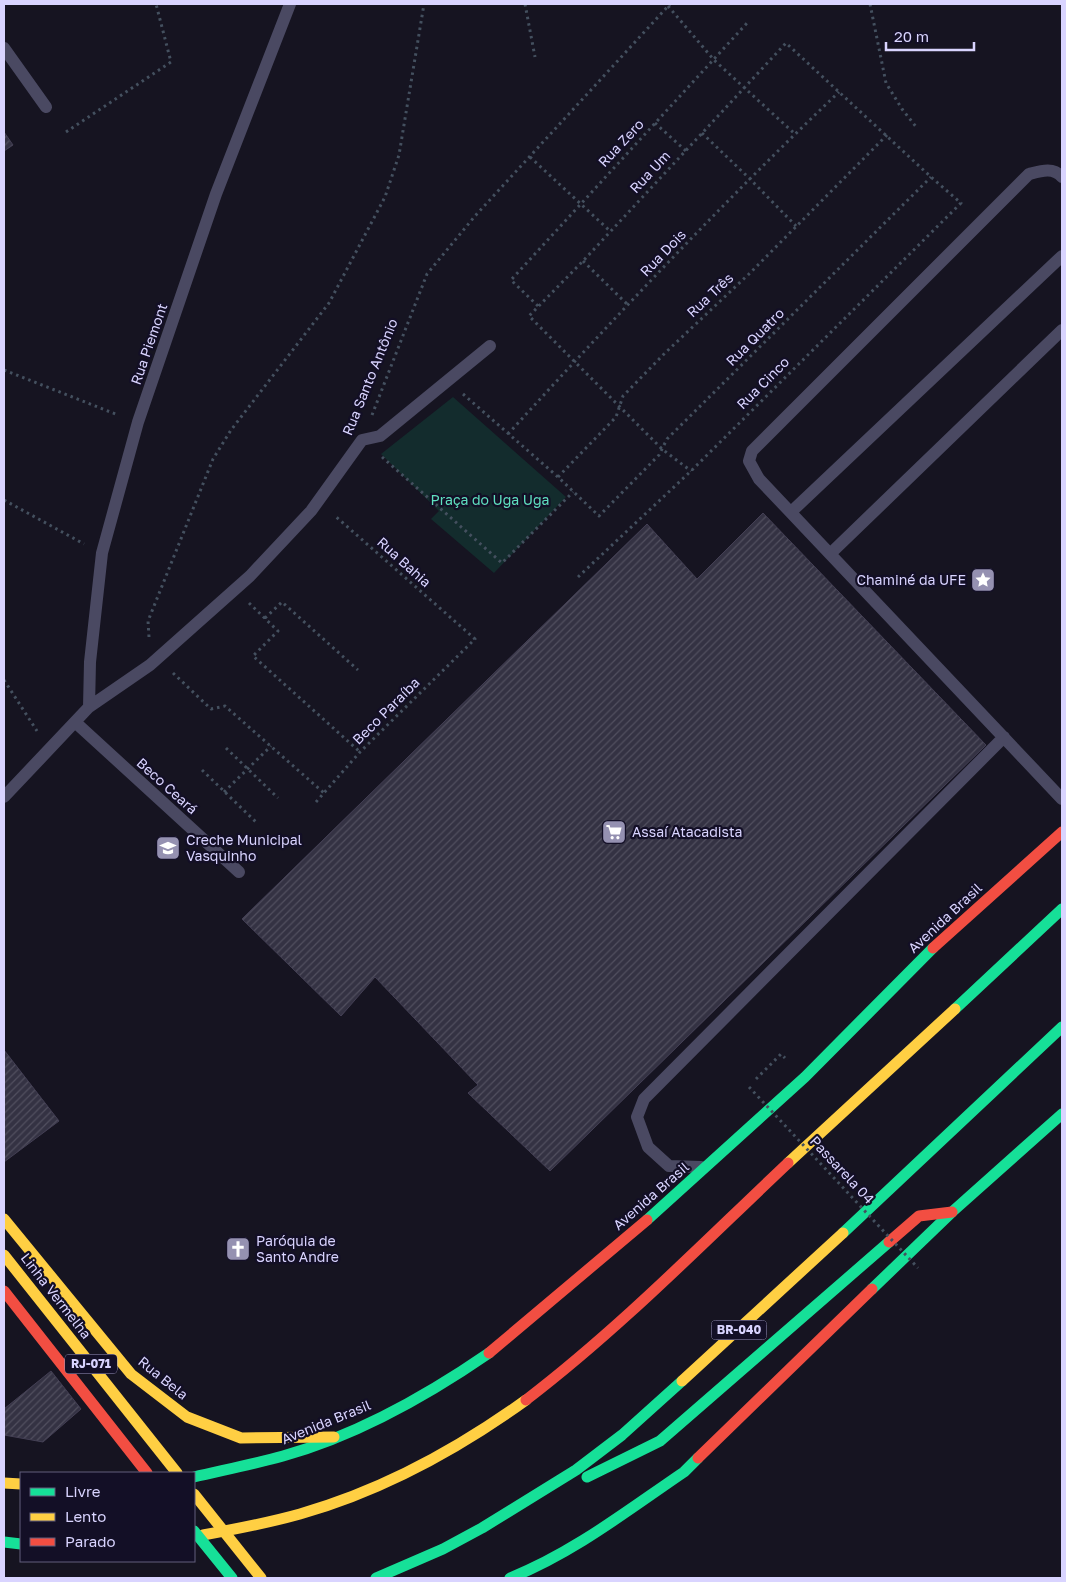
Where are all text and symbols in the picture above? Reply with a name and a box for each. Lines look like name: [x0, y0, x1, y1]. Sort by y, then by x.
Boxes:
scale bar: [886, 20, 974, 52]
text: 20 m: [894, 27, 929, 45]
street label: Rua Zero: [594, 115, 647, 170]
street label: Rua Um: [626, 147, 673, 196]
street label: Rua Dois: [636, 226, 689, 280]
street label: Rua Três: [683, 269, 736, 320]
street label: Rua Piemont: [127, 301, 170, 387]
street label: Rua Quatro: [722, 304, 787, 369]
street label: Rua Santo Antônio: [338, 316, 401, 438]
street label: Rua Cinco: [733, 353, 792, 412]
park label: Praça do Uga Uga: [431, 491, 549, 508]
street label: Rua Bahia: [374, 533, 435, 590]
place icon: Chaminé da UFE: [970, 567, 996, 593]
place label: Chaminé da UFE: [856, 571, 966, 588]
street label: Beco Paraíba: [349, 674, 423, 748]
street label: Beco Ceará: [133, 754, 201, 817]
supermarket icon: Assaí Atacadista: [601, 819, 627, 845]
place label: Assaí Atacadista: [632, 823, 742, 840]
place label: Creche Municipal Vasquinho: [186, 831, 302, 864]
school or university icon: Creche Municipal Vasquinho: [155, 835, 181, 861]
street label: Avenida Brasil: [904, 879, 985, 956]
street label: Passarela 04: [807, 1132, 878, 1207]
street label: Avenida Brasil: [609, 1158, 692, 1233]
place label: Paróquia de Santo Andre: [256, 1232, 339, 1265]
church icon: Paróquia de Santo Andre: [225, 1236, 251, 1262]
street label: Linha Vermelha: [18, 1249, 95, 1342]
road number: BR-040: [712, 1320, 766, 1340]
street label: Rua Bela: [135, 1352, 192, 1403]
road number: RJ-071: [65, 1355, 117, 1374]
street label: Avenida Brasil: [279, 1396, 373, 1447]
legend: [20, 1472, 195, 1562]
text: Livre: [65, 1482, 101, 1500]
text: Lento: [65, 1507, 106, 1525]
text: Parado: [65, 1532, 116, 1550]

